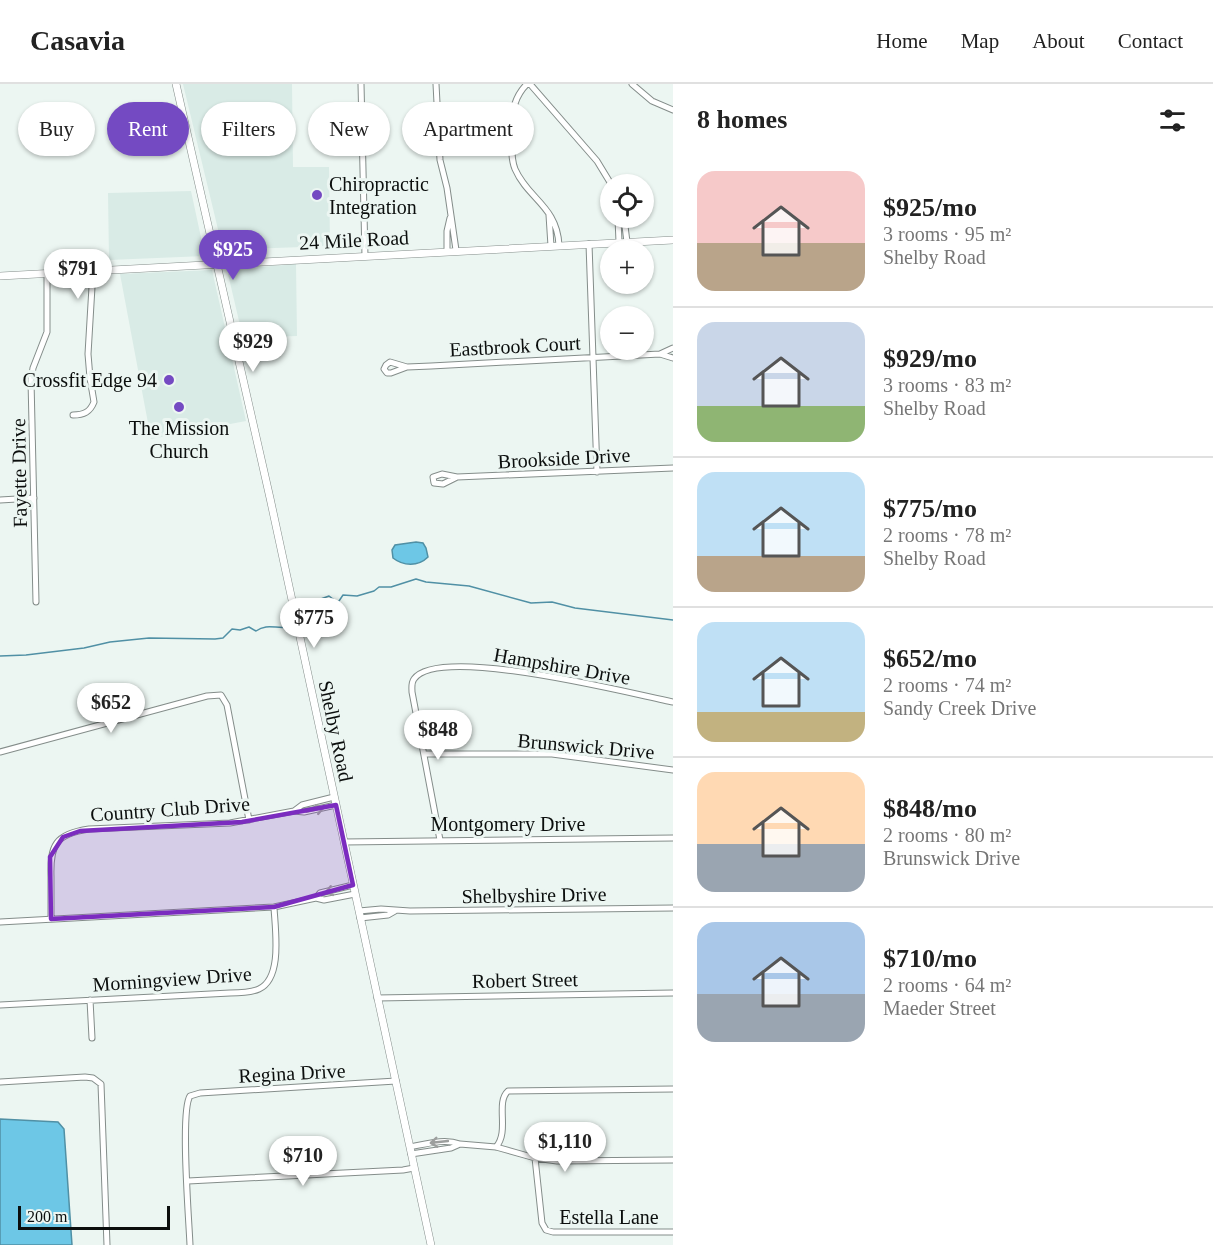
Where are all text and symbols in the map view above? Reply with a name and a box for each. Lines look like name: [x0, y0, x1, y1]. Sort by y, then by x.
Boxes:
text: Casavia: [30, 25, 125, 56]
text: Home: [876, 29, 928, 53]
text: Map: [961, 29, 999, 53]
text: About: [1032, 29, 1085, 53]
text: Contact: [1118, 29, 1183, 53]
chip: Buy: [18, 102, 95, 156]
chip: Rent: [107, 102, 189, 156]
chip: Filters: [201, 102, 296, 156]
chip: New: [308, 102, 390, 156]
chip: Apartment: [402, 102, 534, 156]
icon: filters: [1156, 104, 1189, 137]
text: 8 homes: [697, 105, 787, 134]
place label: Chiropractic Integration: [329, 173, 429, 219]
map controls: [600, 174, 654, 360]
button: locate: [600, 174, 654, 228]
marker: Chiropractic Integration: [310, 188, 324, 202]
text: $925/mo: [883, 193, 977, 222]
icon: home: [745, 195, 817, 267]
text: 3 rooms · 95 m²: [883, 223, 1011, 245]
street label: 24 Mile Road: [298, 226, 410, 254]
pin: $925: [197, 230, 269, 281]
text: $925: [213, 238, 253, 260]
button: +: [600, 240, 654, 294]
text: Shelby Road: [883, 246, 986, 268]
pin: $791: [42, 249, 114, 300]
text: $791: [58, 257, 98, 279]
button: −: [600, 306, 654, 360]
pin: $929: [217, 322, 289, 373]
text: $929: [233, 330, 273, 352]
street label: Eastbrook Court: [449, 332, 582, 360]
text: $929/mo: [883, 344, 977, 373]
icon: home: [745, 346, 817, 418]
place label: Crossfit Edge 94: [23, 369, 157, 392]
marker: Crossfit Edge 94: [162, 373, 176, 387]
text: 3 rooms · 83 m²: [883, 374, 1011, 396]
text: Shelby Road: [883, 397, 986, 419]
marker: The Mission Church: [172, 400, 186, 414]
place label: The Mission Church: [129, 417, 229, 462]
street label: Fayette Drive: [7, 418, 32, 528]
street label: Brookside Drive: [497, 444, 631, 472]
text: $775/mo: [883, 494, 977, 523]
icon: home: [745, 496, 817, 568]
text: 2 rooms · 78 m²: [883, 524, 1011, 546]
text: Shelby Road: [883, 547, 986, 569]
pin: $775: [278, 598, 350, 649]
text: $775: [294, 606, 334, 628]
street label: Hampshire Drive: [492, 643, 632, 690]
text: $652/mo: [883, 644, 977, 673]
icon: home: [745, 646, 817, 718]
text: 2 rooms · 74 m²: [883, 674, 1011, 696]
street label: Shelby Road: [314, 678, 357, 784]
pin: $652: [75, 683, 147, 734]
text: $652: [91, 691, 131, 713]
text: Sandy Creek Drive: [883, 697, 1036, 719]
pin: $848: [402, 710, 474, 761]
text: $848: [418, 718, 458, 740]
street label: Brunswick Drive: [517, 729, 655, 763]
street label: Country Club Drive: [89, 792, 251, 827]
text: $848/mo: [883, 794, 977, 823]
icon: home: [745, 796, 817, 868]
one-way arrow: [304, 804, 324, 815]
street label: Montgomery Drive: [431, 813, 586, 836]
text: 2 rooms · 80 m²: [883, 824, 1011, 846]
text: Brunswick Drive: [883, 847, 1020, 869]
street label: Shelbyshire Drive: [461, 883, 607, 908]
one-way arrow: [324, 885, 343, 897]
text: $710/mo: [883, 944, 977, 973]
icon: home: [745, 946, 817, 1018]
street label: Morningview Drive: [92, 962, 252, 997]
street label: Robert Street: [472, 968, 579, 992]
text: 2 rooms · 64 m²: [883, 974, 1011, 996]
text: Maeder Street: [883, 997, 996, 1019]
street label: Regina Drive: [238, 1059, 346, 1088]
pin: $1,110: [516, 1122, 614, 1173]
text: $1,110: [538, 1130, 592, 1152]
pin: $710: [267, 1136, 339, 1187]
one-way arrow: [430, 1137, 449, 1148]
text: $710: [283, 1144, 323, 1166]
scale bar: [18, 1203, 170, 1230]
street label: Estella Lane: [559, 1206, 659, 1228]
text: 200 m: [27, 1208, 67, 1225]

